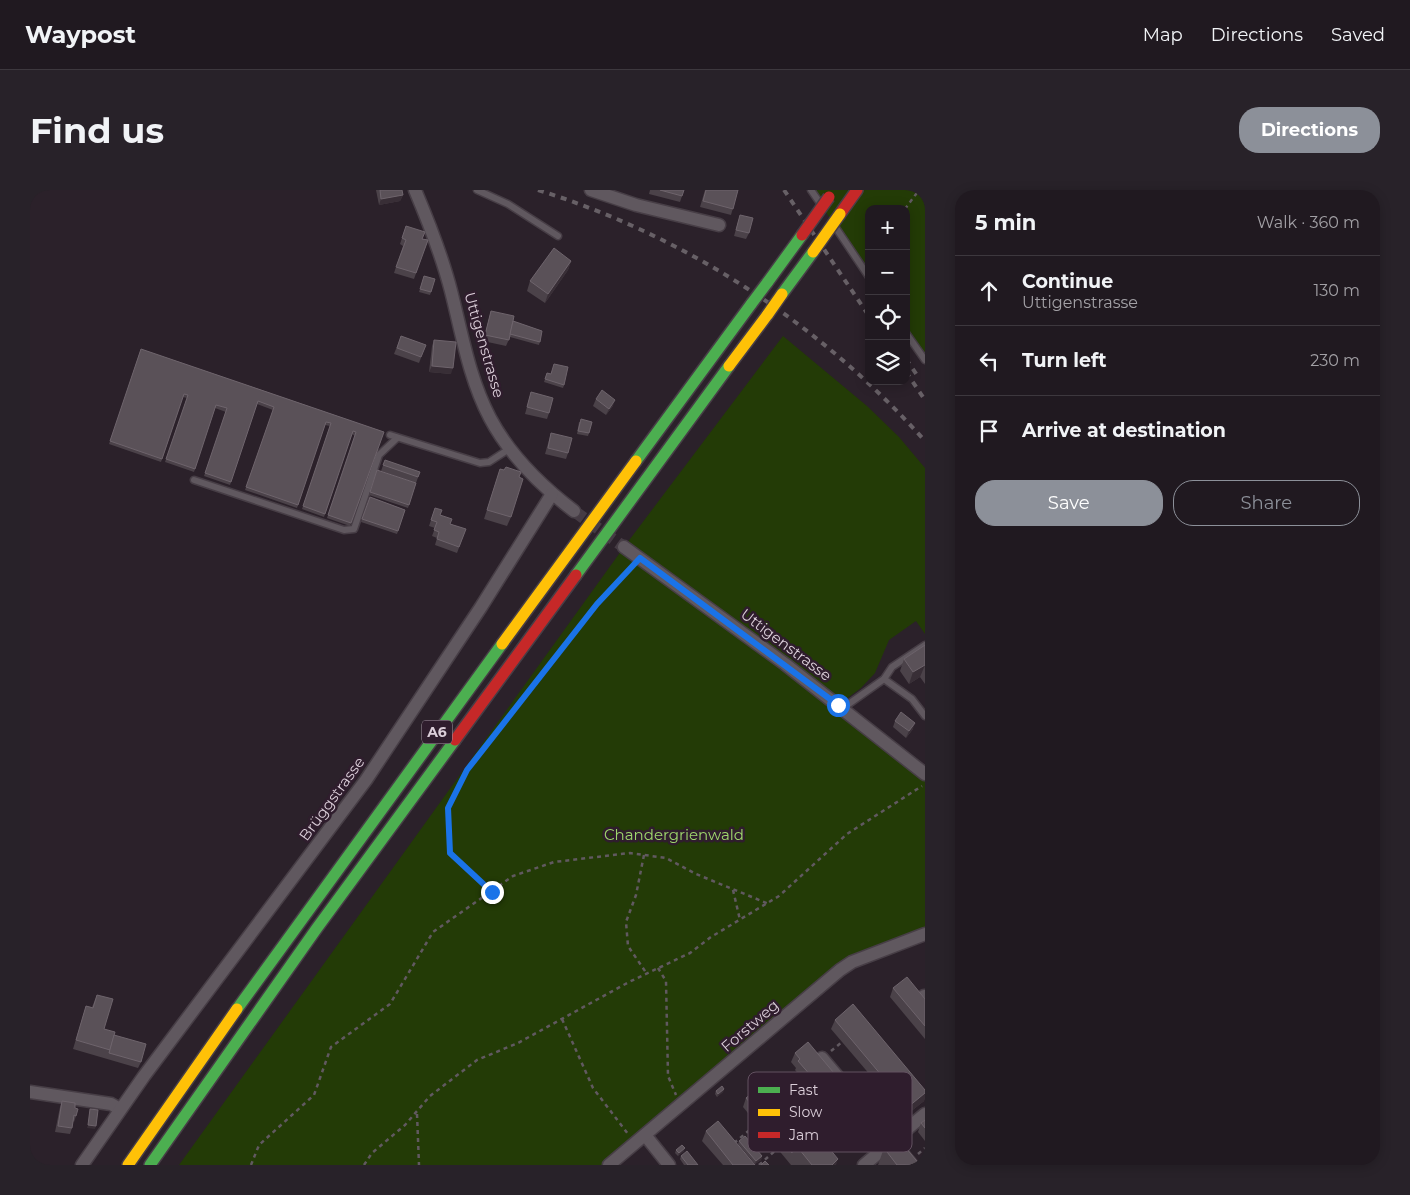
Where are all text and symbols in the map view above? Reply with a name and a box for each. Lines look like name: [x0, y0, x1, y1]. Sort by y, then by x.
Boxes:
text: Waypost: [25, 20, 136, 49]
text: Map: [1143, 24, 1183, 46]
text: Directions: [1211, 24, 1303, 46]
text: Saved: [1331, 24, 1385, 46]
button: Directions: [1239, 107, 1380, 153]
text: Find us: [30, 109, 164, 152]
map controls: [865, 205, 910, 385]
button: +: [865, 205, 910, 250]
text: 5 min: [975, 210, 1036, 235]
text: Walk · 360 m: [1257, 213, 1360, 232]
button: −: [865, 250, 910, 295]
text: Continue: [1022, 270, 1113, 293]
icon: ahead: [975, 277, 1003, 305]
text: 130 m: [1313, 281, 1360, 300]
street label: Uttigenstrasse: [460, 290, 509, 400]
text: Uttigenstrasse: [1022, 293, 1138, 312]
button: locate: [865, 295, 910, 340]
button: layers: [865, 340, 910, 385]
icon: left: [975, 347, 1003, 375]
text: Turn left: [1022, 349, 1107, 372]
text: 230 m: [1310, 351, 1360, 370]
icon: arrive: [975, 417, 1003, 445]
text: Arrive at destination: [1022, 419, 1226, 442]
button: Save: [975, 480, 1163, 526]
button: Share: [1173, 480, 1360, 526]
street label: Uttigenstrasse: [737, 604, 835, 685]
route start: [827, 694, 850, 717]
road number: A6: [422, 720, 452, 744]
street label: Brüggstrasse: [295, 753, 368, 844]
park label: Chandergrienwald: [604, 825, 744, 844]
route end: [481, 881, 504, 904]
street label: Forstweg: [717, 995, 782, 1056]
legend: [748, 1072, 912, 1152]
text: Fast: [789, 1081, 819, 1099]
text: Slow: [789, 1103, 823, 1121]
text: Jam: [788, 1126, 819, 1144]

